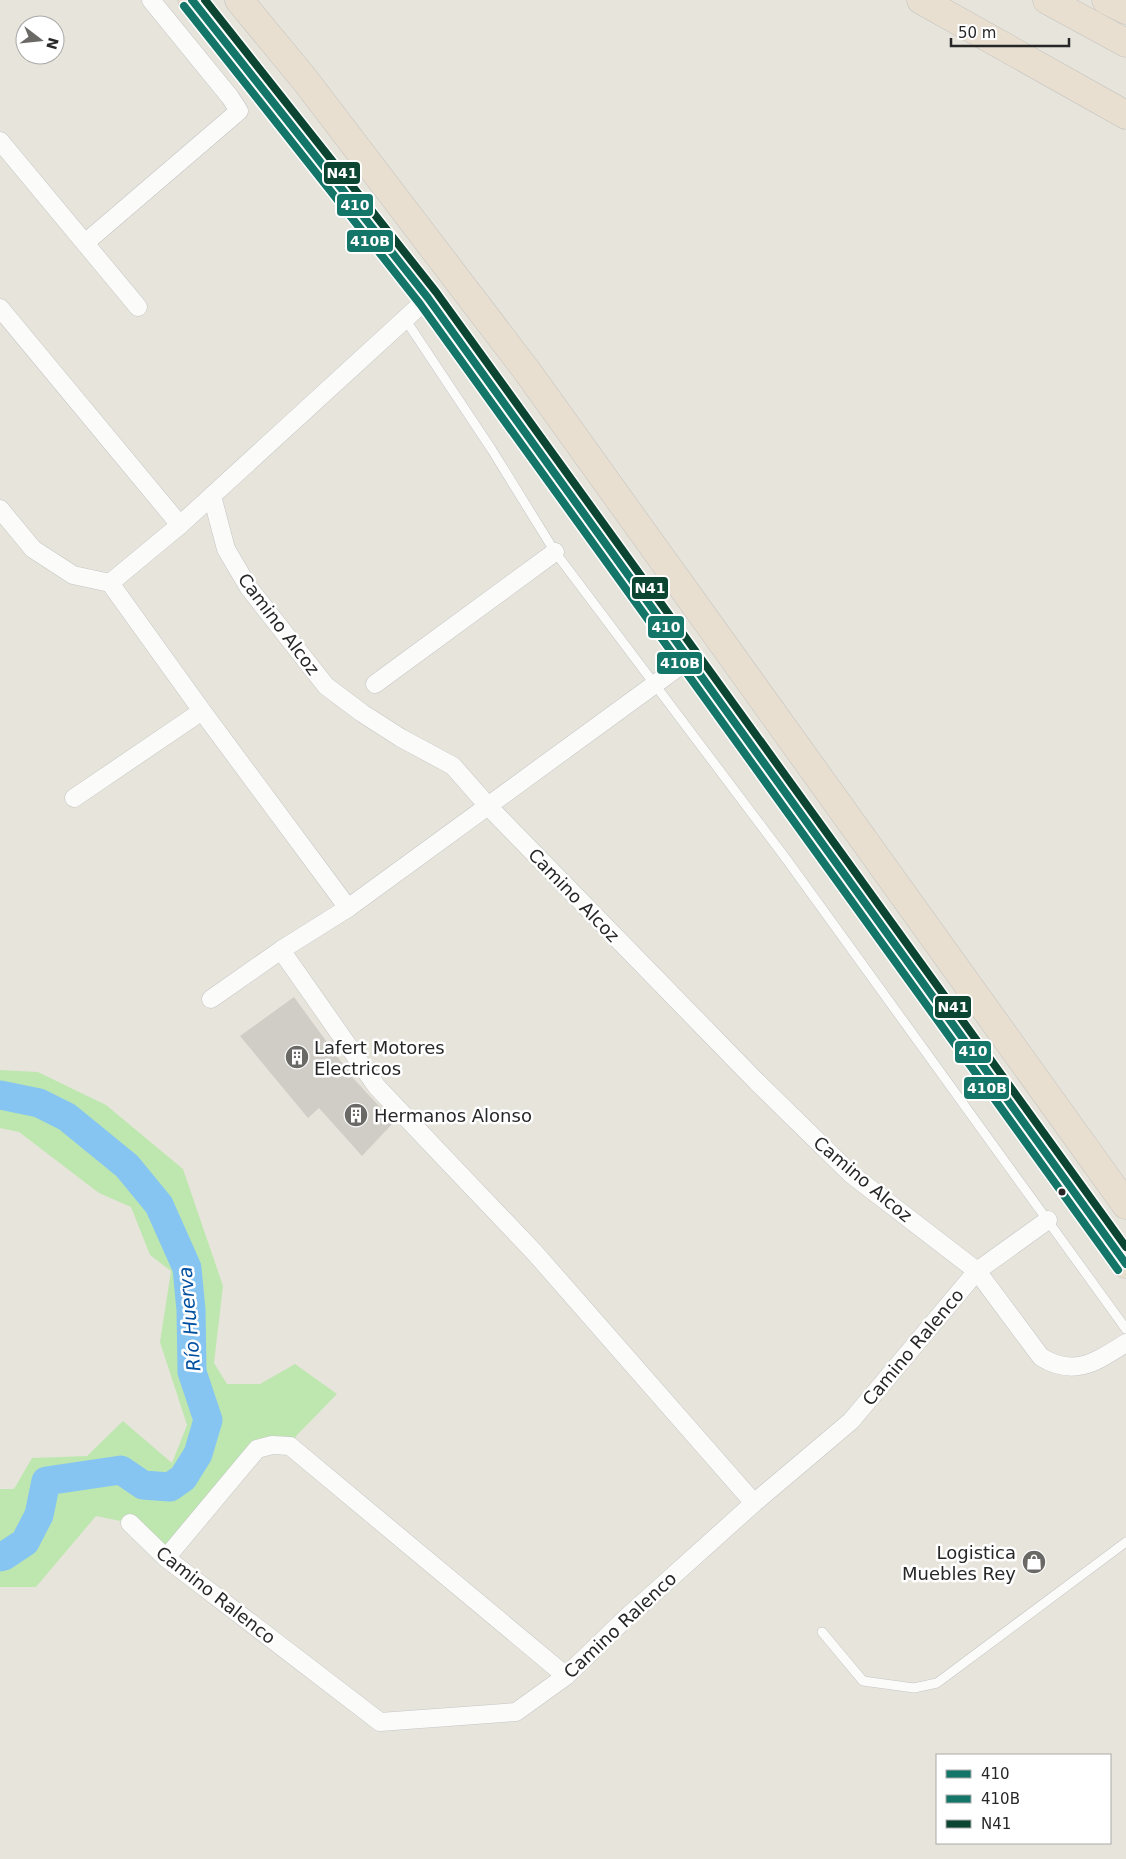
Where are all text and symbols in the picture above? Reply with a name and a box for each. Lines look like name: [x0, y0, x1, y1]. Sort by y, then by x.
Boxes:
north arrow: [15, 15, 65, 65]
scale bar: [951, 15, 1068, 47]
text: 50 m: [958, 24, 996, 42]
text: N: [43, 36, 62, 51]
line badge: N41: [323, 161, 361, 185]
text: N41: [326, 165, 358, 181]
line badge: 410: [336, 193, 374, 217]
text: 410: [340, 197, 370, 213]
line badge: 410B: [346, 229, 394, 253]
text: 410B: [350, 233, 390, 249]
street label: Camino Alcoz: [234, 569, 324, 679]
line badge: N41: [631, 576, 669, 600]
text: N41: [634, 580, 666, 596]
line badge: 410: [647, 615, 685, 639]
text: 410: [651, 619, 681, 635]
line badge: 410B: [656, 651, 703, 675]
text: 410B: [660, 655, 700, 671]
street label: Camino Alcoz: [524, 844, 624, 946]
line badge: N41: [934, 995, 972, 1019]
text: N41: [937, 999, 969, 1015]
place label: Lafert Motores Electricos: [314, 1037, 445, 1079]
line badge: 410: [954, 1040, 992, 1064]
text: 410: [958, 1043, 988, 1059]
building icon: Lafert Motores Electricos: [284, 1044, 310, 1070]
line badge: 410B: [963, 1076, 1010, 1100]
text: 410B: [967, 1080, 1007, 1096]
building icon: Hermanos Alonso: [343, 1102, 369, 1128]
place label: Hermanos Alonso: [374, 1105, 532, 1126]
street label: Camino Alcoz: [810, 1132, 916, 1226]
unlabelled marker: [1057, 1187, 1067, 1197]
water label: Río Huerva: [173, 1266, 205, 1372]
street label: Camino Ralenco: [858, 1284, 968, 1410]
street label: Camino Ralenco: [152, 1542, 280, 1648]
place label: Logistica Muebles Rey: [902, 1542, 1016, 1584]
shop icon: Logistica Muebles Rey: [1021, 1549, 1047, 1575]
street label: Camino Ralenco: [560, 1568, 680, 1682]
legend: [936, 1754, 1111, 1844]
text: 410: [981, 1765, 1010, 1783]
text: 410B: [981, 1790, 1020, 1808]
text: N41: [981, 1815, 1011, 1833]

